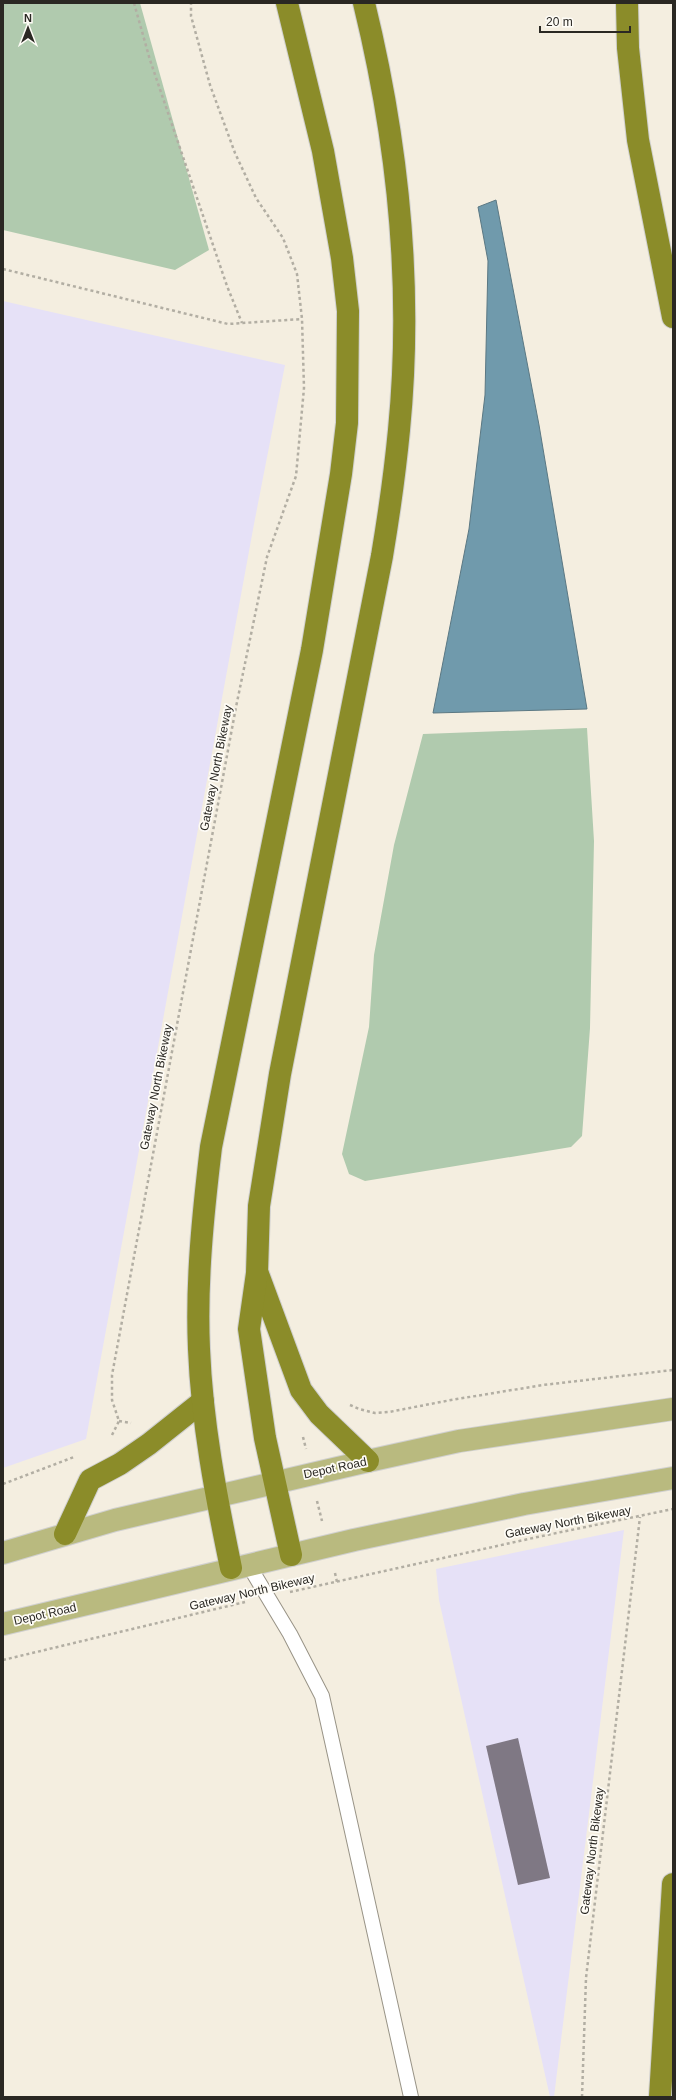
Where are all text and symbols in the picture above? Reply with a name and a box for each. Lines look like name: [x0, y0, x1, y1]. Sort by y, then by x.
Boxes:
north arrow: [8, 8, 48, 48]
scale bar: [540, 8, 630, 34]
text: N: [24, 12, 32, 24]
text: 20 m: [546, 15, 573, 29]
street label: Gateway North Bikeway: [197, 704, 235, 832]
street label: Gateway North Bikeway: [137, 1023, 175, 1151]
street label: Depot Road: [302, 1454, 368, 1482]
street label: Gateway North Bikeway: [504, 1503, 632, 1541]
street label: Gateway North Bikeway: [188, 1571, 316, 1613]
street label: Depot Road: [12, 1600, 78, 1628]
street label: Gateway North Bikeway: [577, 1787, 607, 1915]

